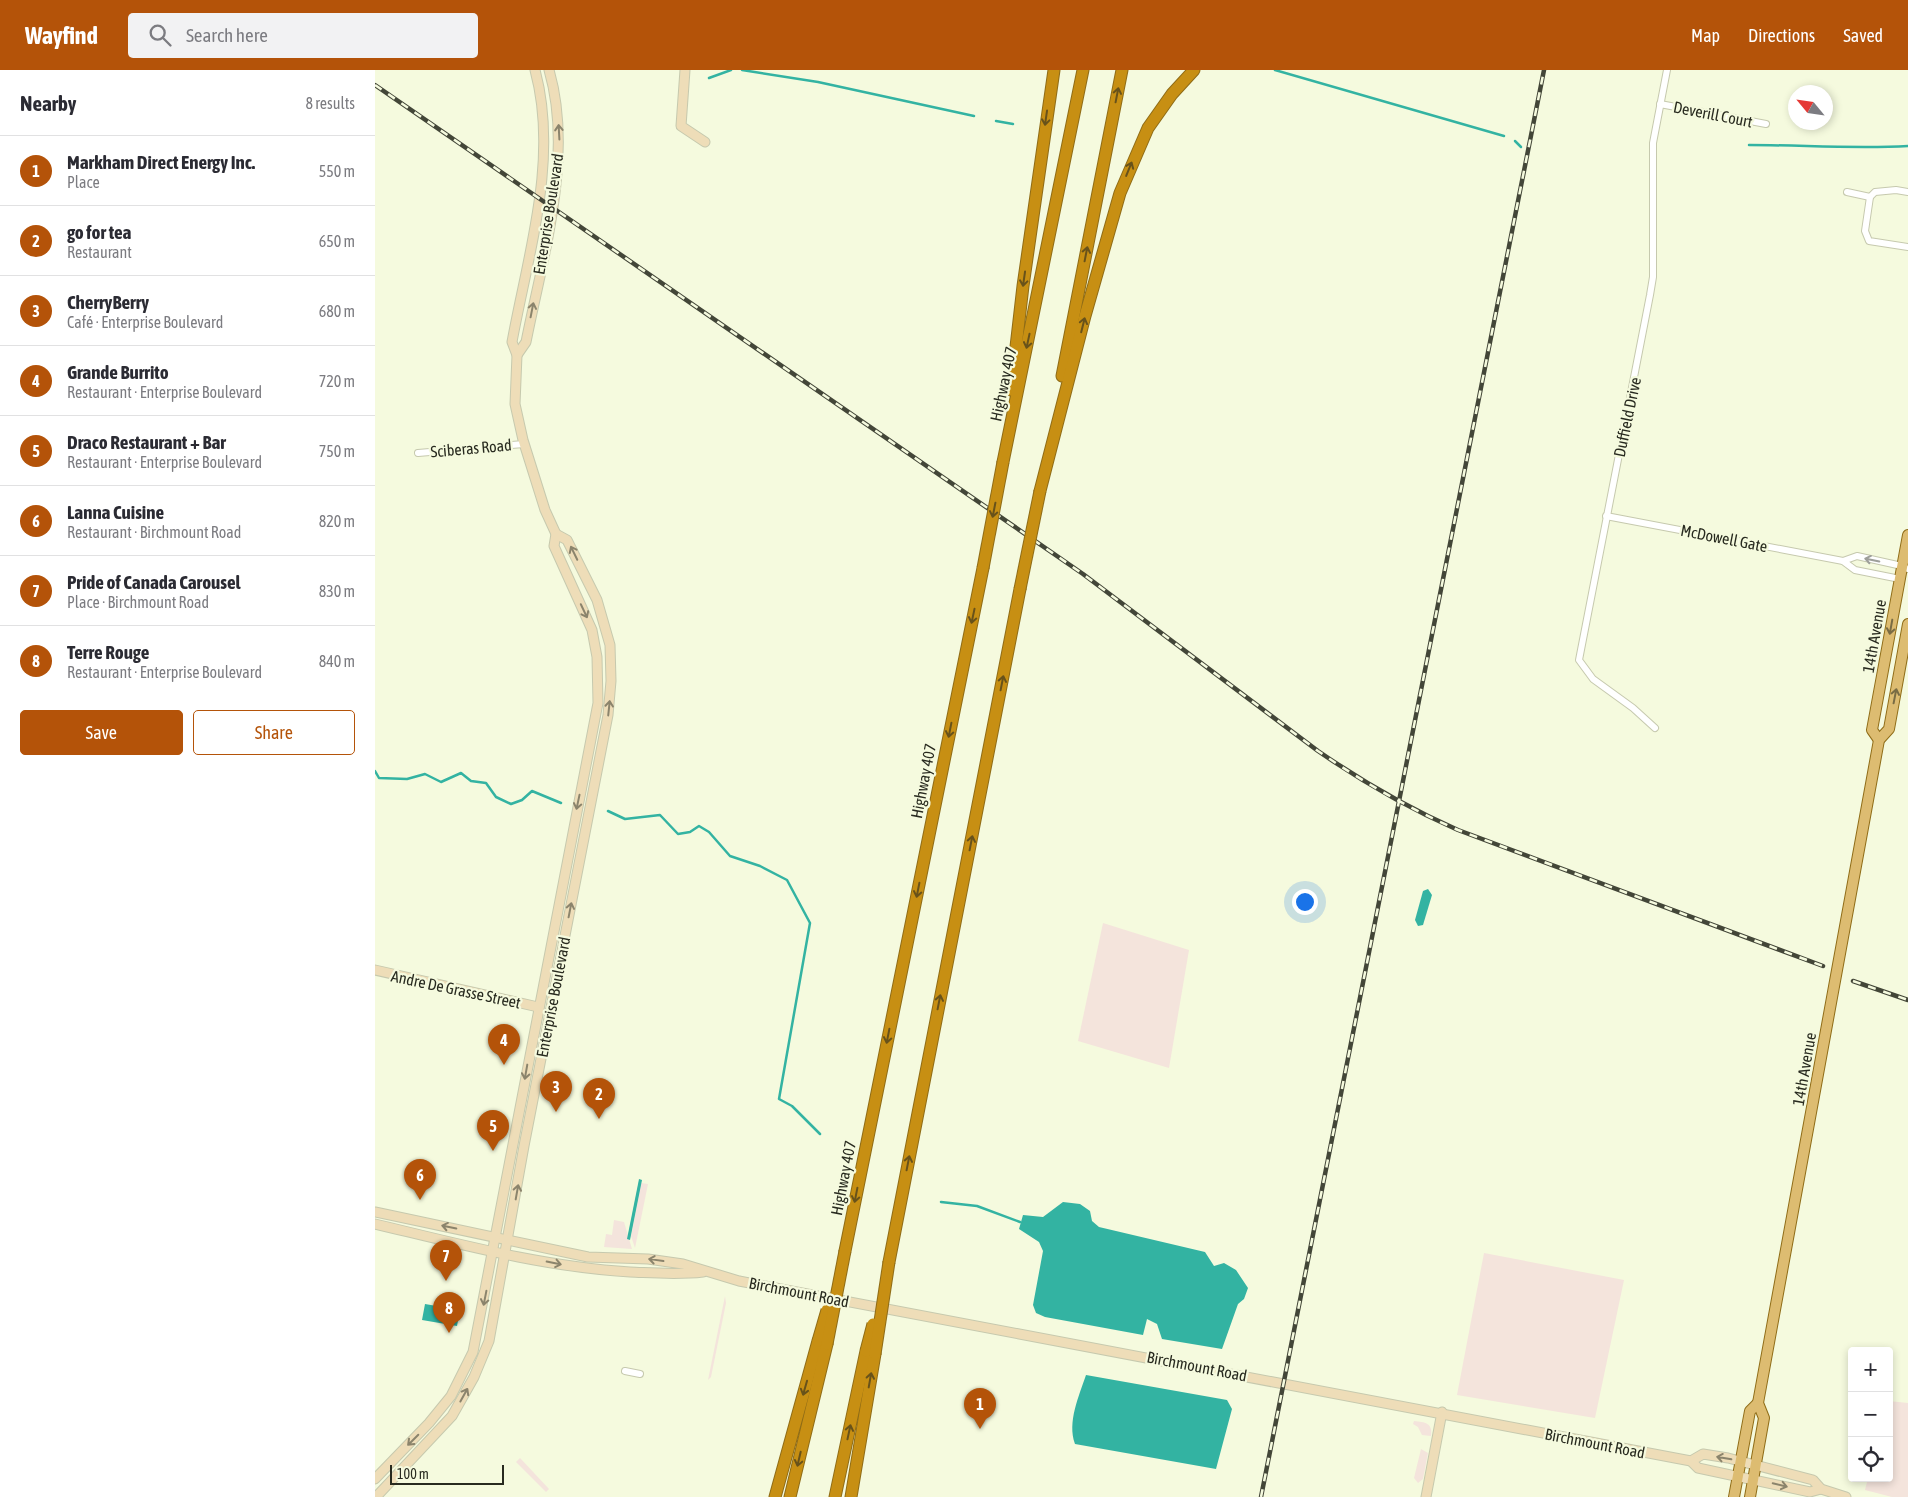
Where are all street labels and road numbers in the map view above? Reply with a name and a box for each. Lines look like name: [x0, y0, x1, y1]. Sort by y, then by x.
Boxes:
street label: Deverill Court: [1672, 97, 1755, 131]
street label: Enterprise Boulevard: [530, 152, 567, 276]
street label: Highway 407: [986, 345, 1021, 423]
street label: Duffield Drive: [1610, 375, 1644, 459]
street label: Sciberas Road: [430, 435, 512, 461]
street label: McDowell Gate: [1679, 521, 1769, 555]
street label: 14th Avenue: [1859, 598, 1889, 674]
street label: Highway 407: [907, 742, 940, 820]
street label: Enterprise Boulevard: [532, 935, 574, 1059]
street label: Andre De Grasse Street: [390, 966, 523, 1012]
street label: 14th Avenue: [1789, 1031, 1819, 1107]
street label: Highway 407: [827, 1139, 860, 1217]
street label: Birchmount Road: [747, 1273, 851, 1311]
street label: Birchmount Road: [1145, 1347, 1249, 1385]
street label: Birchmount Road: [1543, 1424, 1647, 1462]

